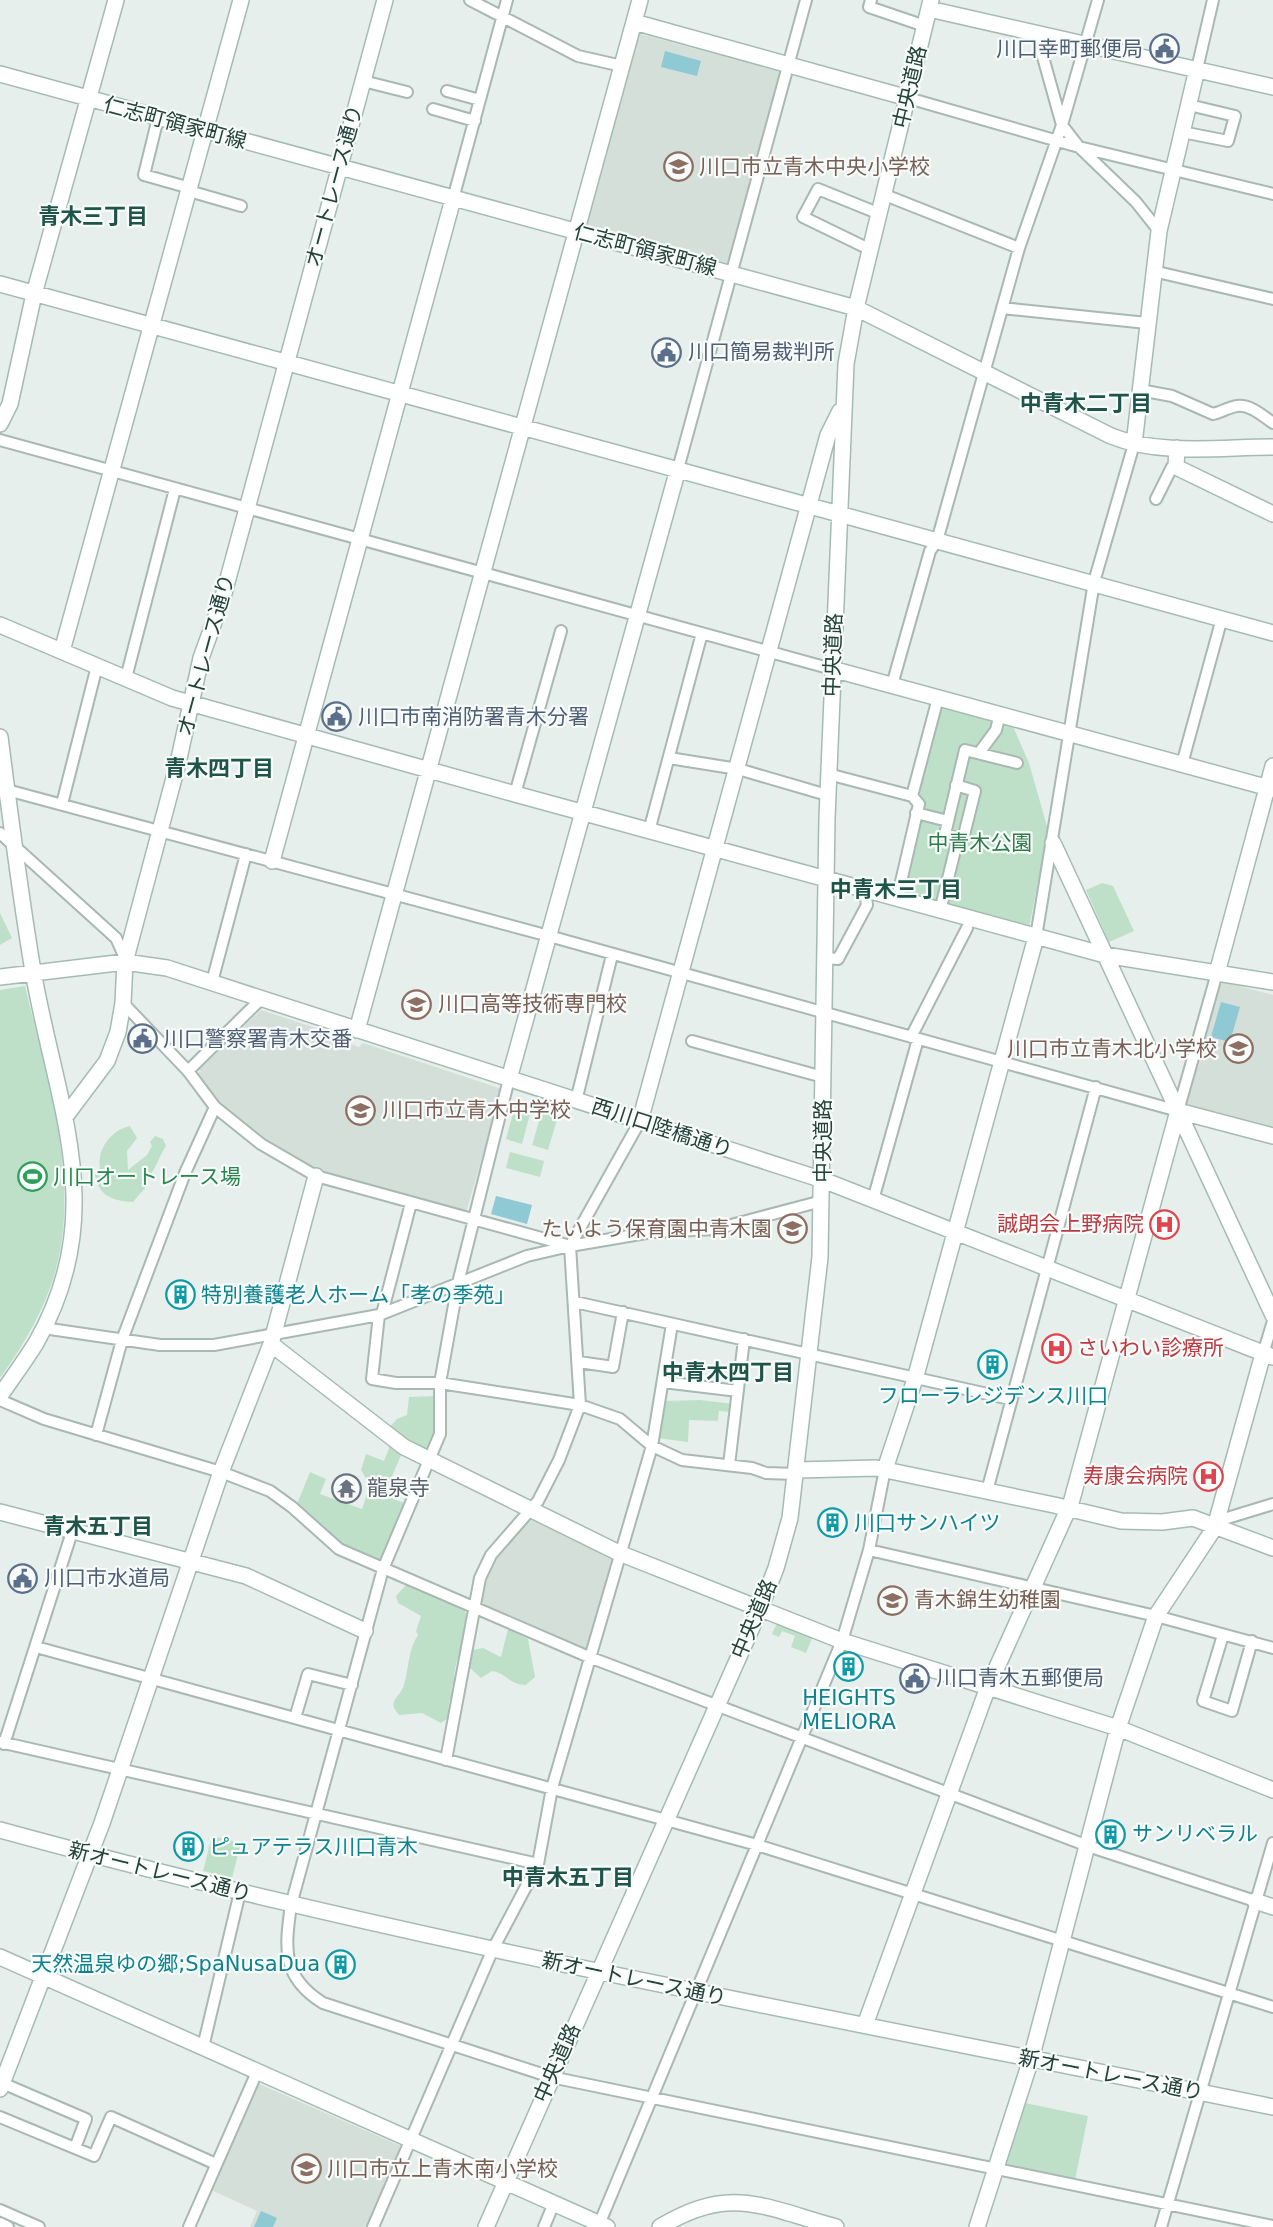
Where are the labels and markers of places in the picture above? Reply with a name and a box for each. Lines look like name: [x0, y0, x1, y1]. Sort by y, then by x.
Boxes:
public building icon: 川口幸町郵便局: [1148, 33, 1180, 65]
place label: 川口幸町郵便局: [996, 37, 1143, 61]
school or university icon: 川口市立青木中央小学校: [662, 151, 694, 183]
place label: 川口市立青木中央小学校: [699, 155, 930, 179]
public building icon: 川口簡易裁判所: [651, 336, 683, 368]
place label: 川口簡易裁判所: [688, 340, 835, 364]
public building icon: 川口市南消防署青木分署: [321, 701, 353, 733]
place label: 川口市南消防署青木分署: [358, 705, 589, 729]
school or university icon: 川口高等技術専門校: [401, 988, 433, 1020]
place label: 川口高等技術専門校: [438, 992, 627, 1016]
public building icon: 川口警察署青木交番: [126, 1023, 158, 1055]
place label: 川口警察署青木交番: [163, 1027, 352, 1051]
school or university icon: 川口市立青木北小学校: [1222, 1033, 1254, 1065]
place label: 川口市立青木北小学校: [1007, 1037, 1217, 1061]
school or university icon: 川口市立青木中学校: [345, 1094, 377, 1126]
place label: 川口市立青木中学校: [382, 1098, 571, 1122]
sports icon: 川口オートレース場: [16, 1161, 48, 1193]
place label: 川口オートレース場: [53, 1165, 241, 1189]
hospital icon: 誠朗会上野病院: [1149, 1208, 1181, 1240]
place label: 誠朗会上野病院: [997, 1212, 1144, 1236]
school or university icon: たいよう保育園中青木園: [777, 1213, 809, 1245]
place label: たいよう保育園中青木園: [541, 1217, 772, 1241]
building icon: 特別養護老人ホーム「孝の季苑」: [164, 1279, 196, 1311]
place label: 特別養護老人ホーム「孝の季苑」: [201, 1283, 515, 1307]
hospital icon: さいわい診療所: [1040, 1332, 1072, 1364]
place label: さいわい診療所: [1077, 1336, 1224, 1360]
building icon: フローラレジデンス川口: [977, 1349, 1009, 1381]
place label: フローラレジデンス川口: [878, 1384, 1108, 1408]
hospital icon: 寿康会病院: [1193, 1460, 1225, 1492]
place label: 寿康会病院: [1083, 1464, 1188, 1488]
temple icon: 龍泉寺: [330, 1472, 362, 1504]
place label: 龍泉寺: [367, 1476, 430, 1500]
building icon: 川口サンハイツ: [817, 1507, 849, 1539]
place label: 川口サンハイツ: [854, 1511, 1001, 1535]
public building icon: 川口市水道局: [7, 1562, 39, 1594]
place label: 川口市水道局: [44, 1566, 170, 1590]
school or university icon: 青木錦生幼稚園: [877, 1584, 909, 1616]
place label: 青木錦生幼稚園: [914, 1588, 1061, 1612]
building icon: HEIGHTS MELIORA: [833, 1651, 865, 1683]
public building icon: 川口青木五郵便局: [899, 1662, 931, 1694]
place label: 川口青木五郵便局: [936, 1666, 1104, 1690]
place label: HEIGHTS MELIORA: [802, 1686, 897, 1734]
building icon: サンリベラル: [1095, 1818, 1127, 1850]
place label: サンリベラル: [1132, 1822, 1258, 1846]
building icon: ピュアテラス川口青木: [172, 1831, 204, 1863]
place label: ピュアテラス川口青木: [209, 1835, 418, 1859]
building icon: 天然温泉ゆの郷;SpaNusaDua: [325, 1948, 357, 1980]
place label: 天然温泉ゆの郷;SpaNusaDua: [31, 1952, 320, 1976]
school or university icon: 川口市立上青木南小学校: [290, 2153, 322, 2185]
place label: 川口市立上青木南小学校: [327, 2157, 558, 2181]

